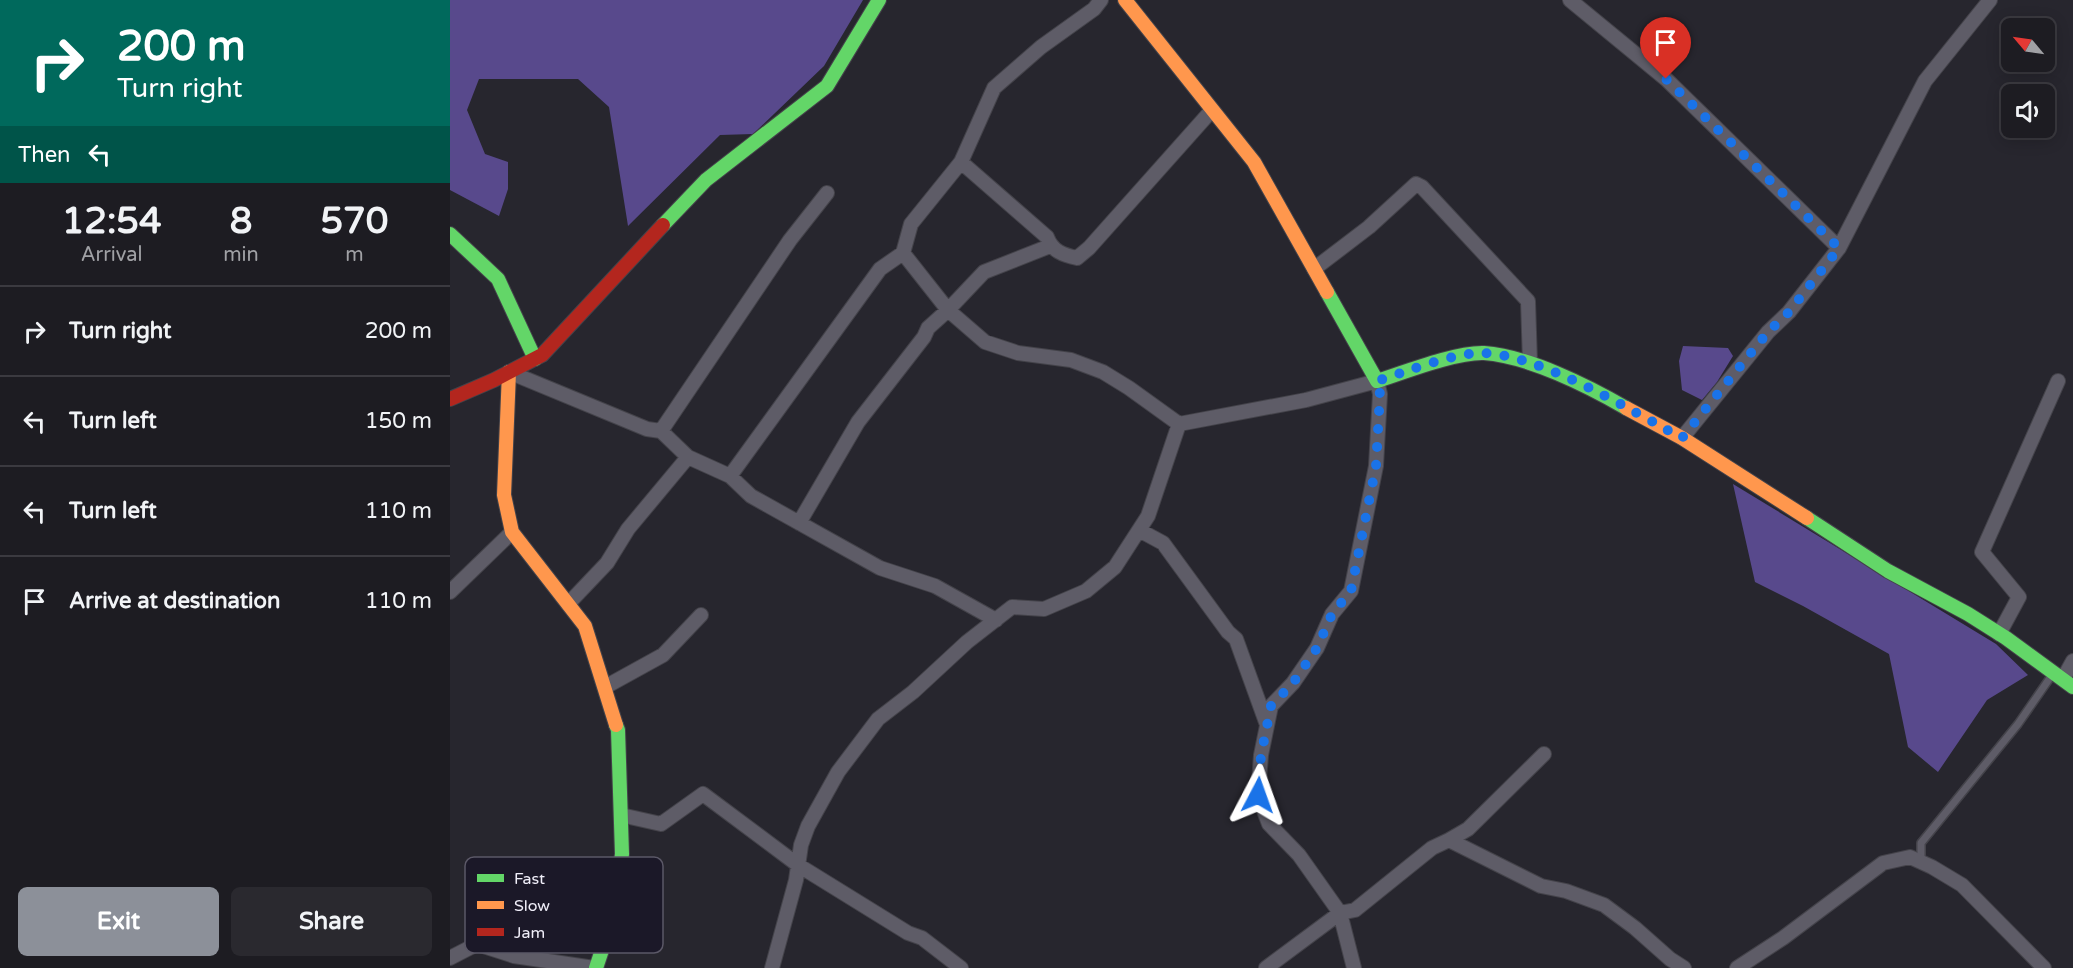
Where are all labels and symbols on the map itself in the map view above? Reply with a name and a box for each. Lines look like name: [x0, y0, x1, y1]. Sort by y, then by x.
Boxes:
pin: [1640, 17, 1691, 79]
north arrow: [2001, 18, 2055, 72]
position arrow: [1226, 763, 1290, 827]
legend: [465, 857, 663, 953]
text: Fast: [514, 869, 545, 889]
text: Slow: [514, 896, 550, 916]
text: Jam: [514, 923, 545, 943]

